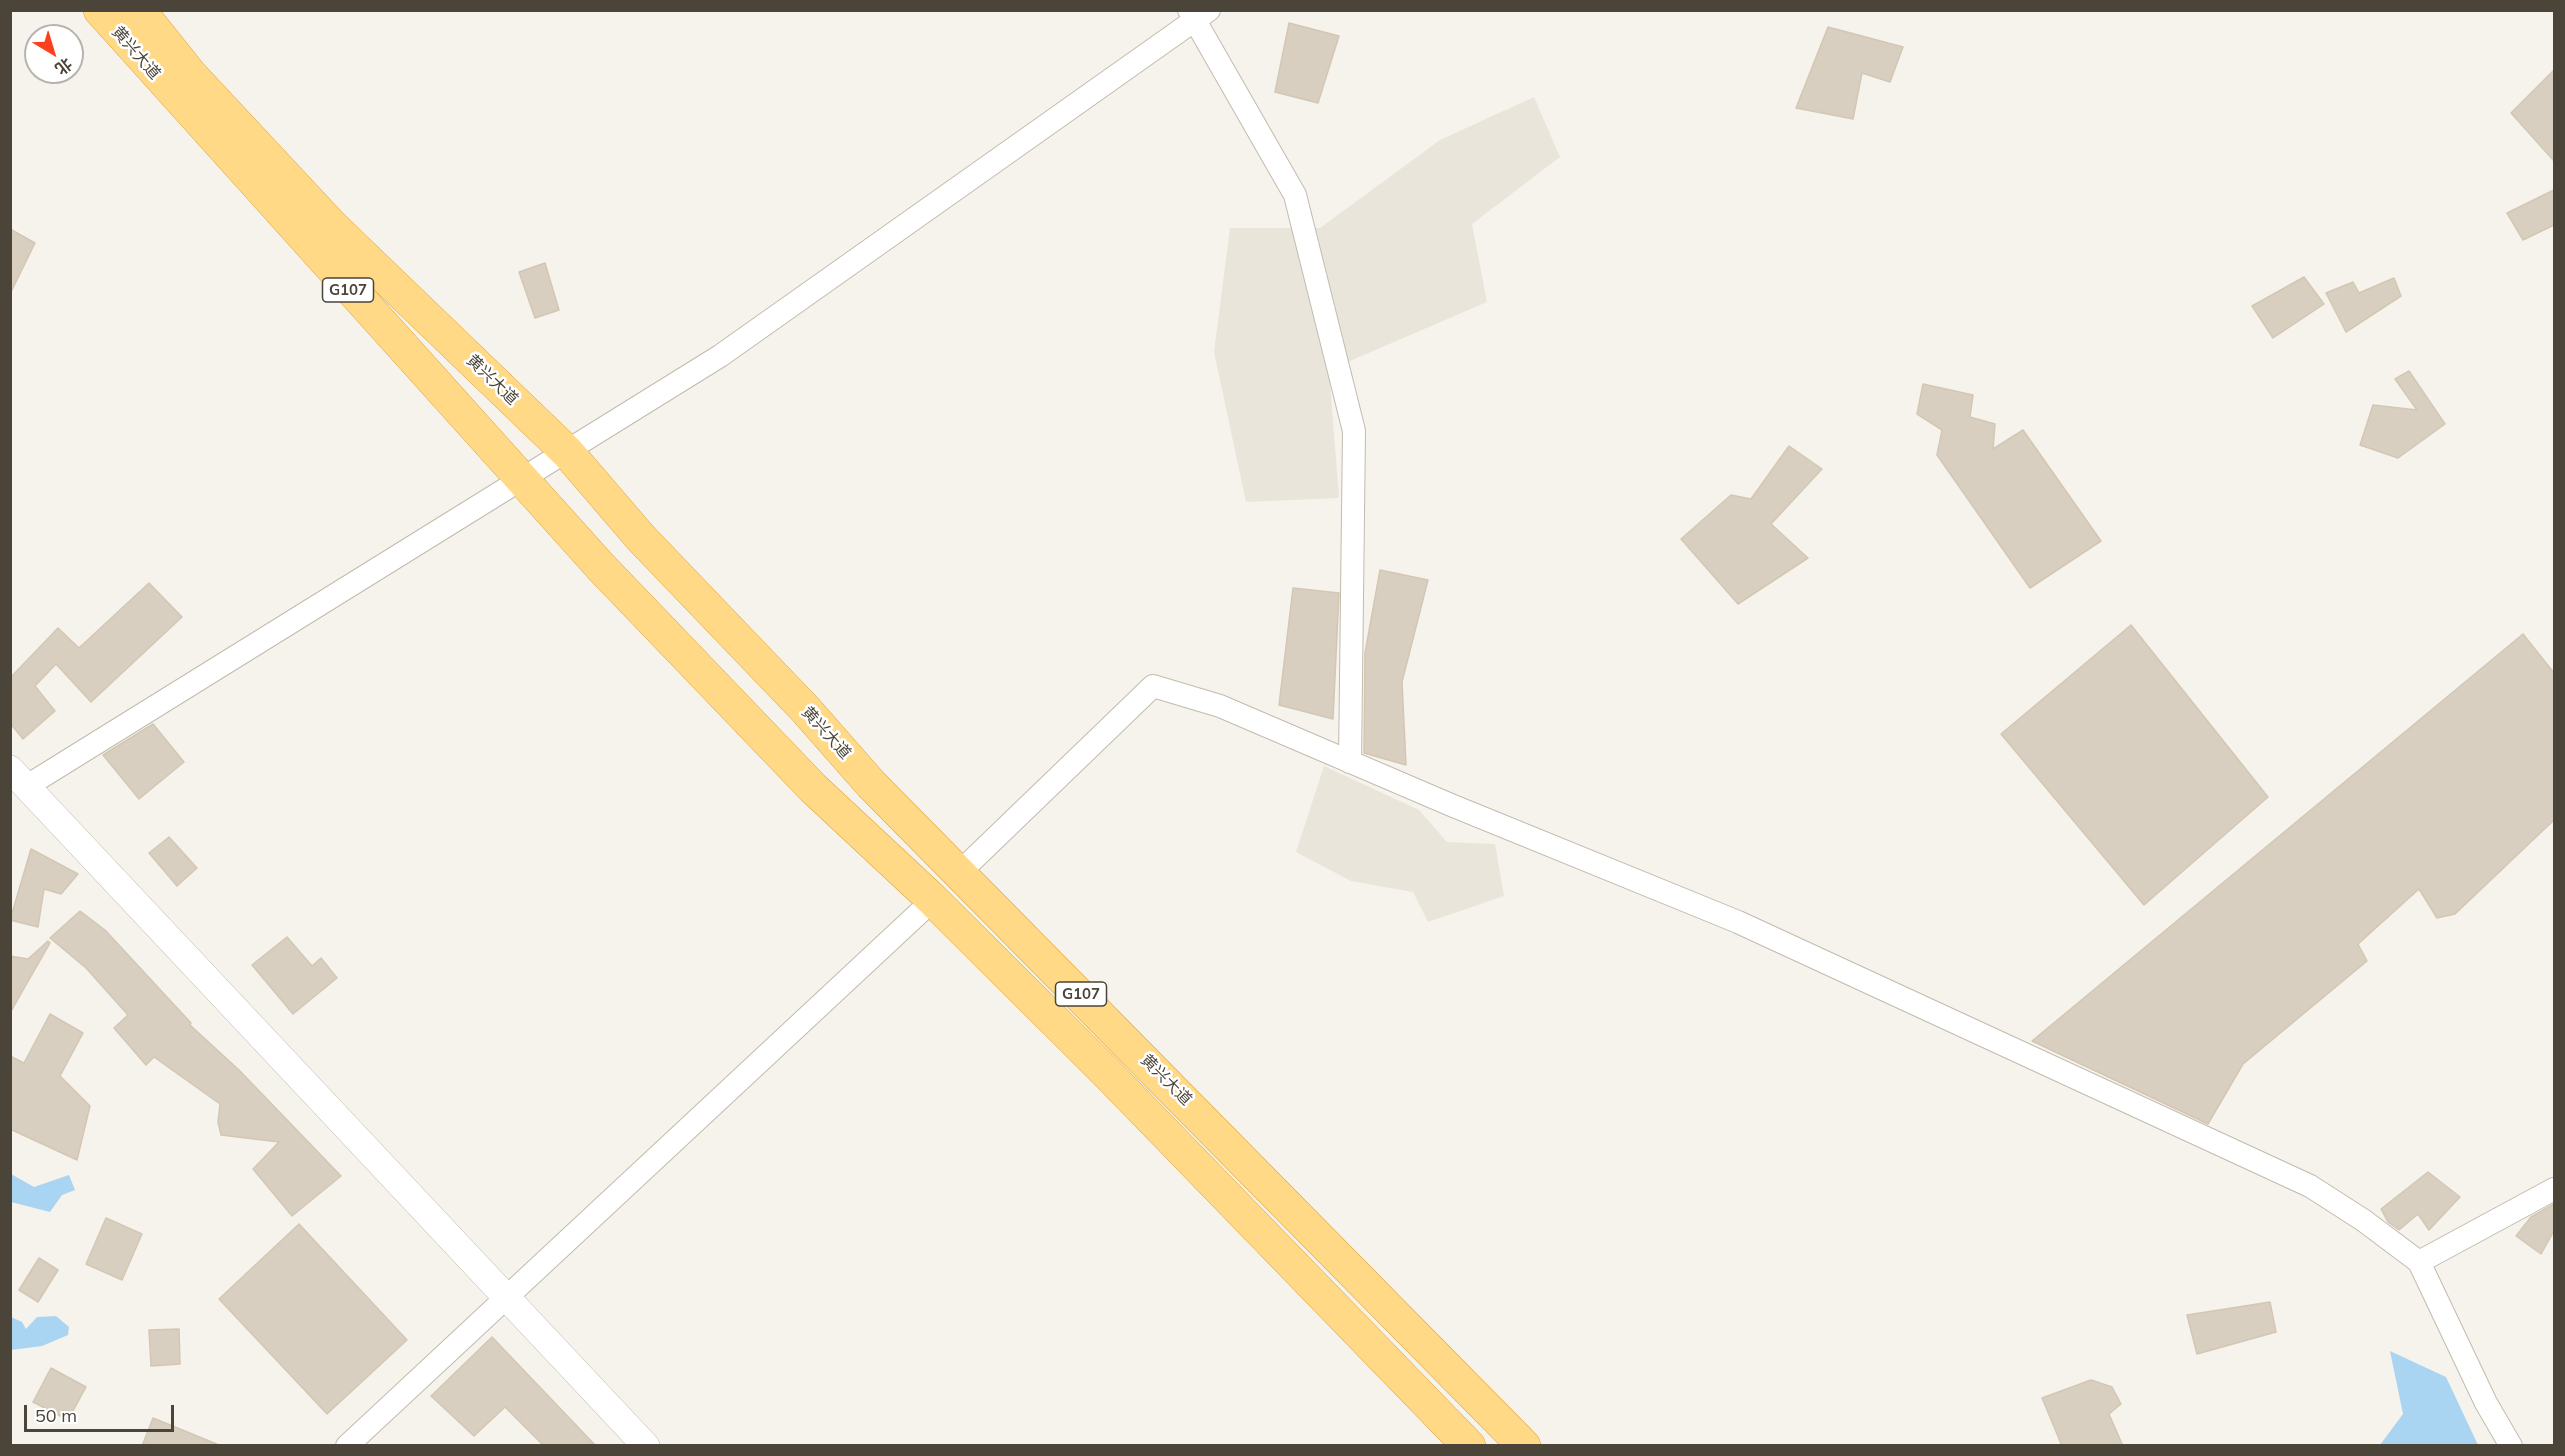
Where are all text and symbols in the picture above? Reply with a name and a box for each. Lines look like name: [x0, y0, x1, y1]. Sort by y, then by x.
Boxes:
street label: 黄兴大道: [108, 23, 164, 83]
north arrow: [24, 24, 84, 84]
text: 北: [51, 54, 76, 79]
road number: G107: [322, 278, 374, 302]
street label: 黄兴大道: [462, 351, 522, 409]
street label: 黄兴大道: [797, 703, 855, 763]
road number: G107: [1056, 982, 1106, 1006]
street label: 黄兴大道: [1137, 1051, 1195, 1109]
scale bar: [27, 1393, 177, 1431]
text: 50 m: [35, 1404, 77, 1427]

